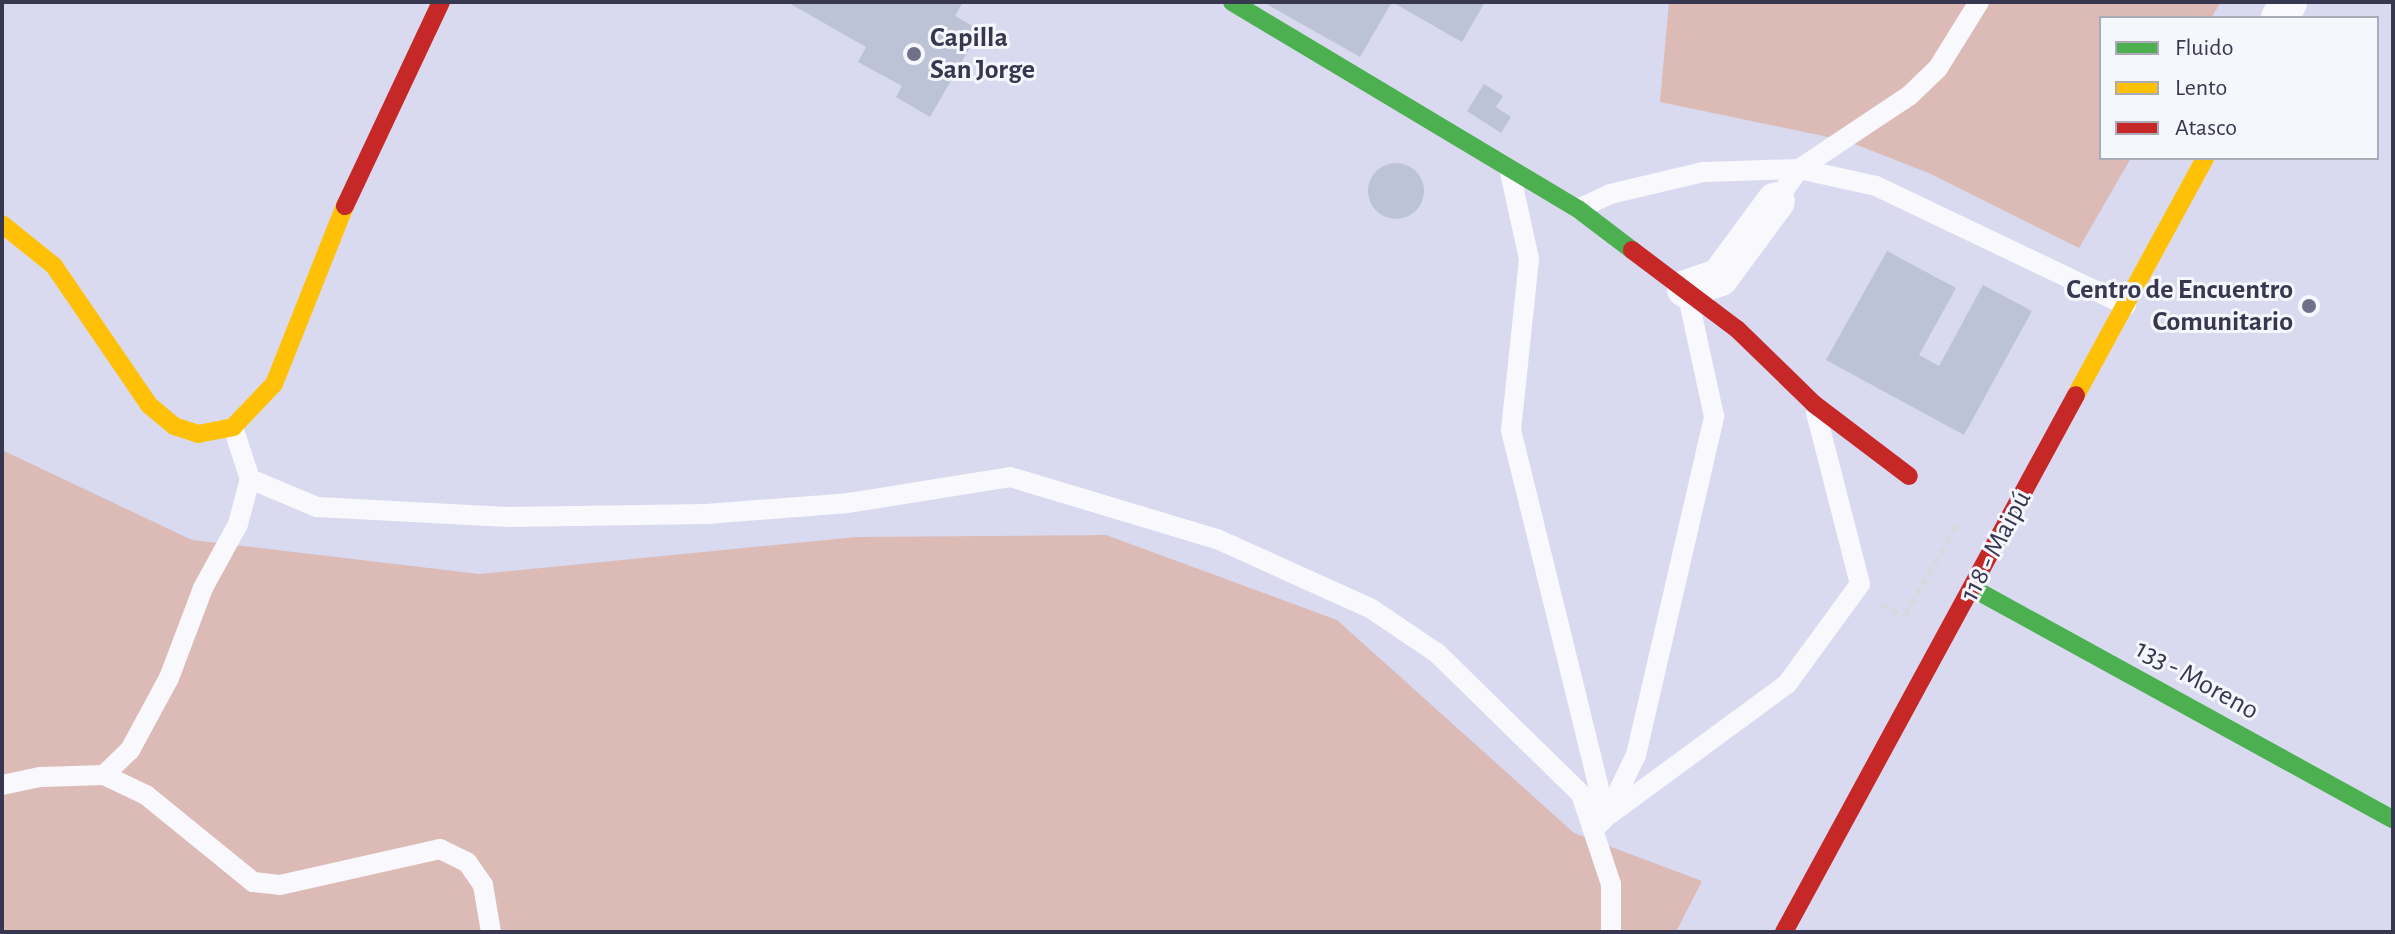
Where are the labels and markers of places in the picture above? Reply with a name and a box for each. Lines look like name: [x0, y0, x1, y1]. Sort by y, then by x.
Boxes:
place label: Capilla San Jorge: [930, 21, 1035, 87]
marker: Capilla San Jorge: [905, 45, 923, 63]
place label: Centro de Encuentro Comunitario: [2066, 273, 2293, 339]
marker: Centro de Encuentro Comunitario: [2300, 297, 2318, 315]

